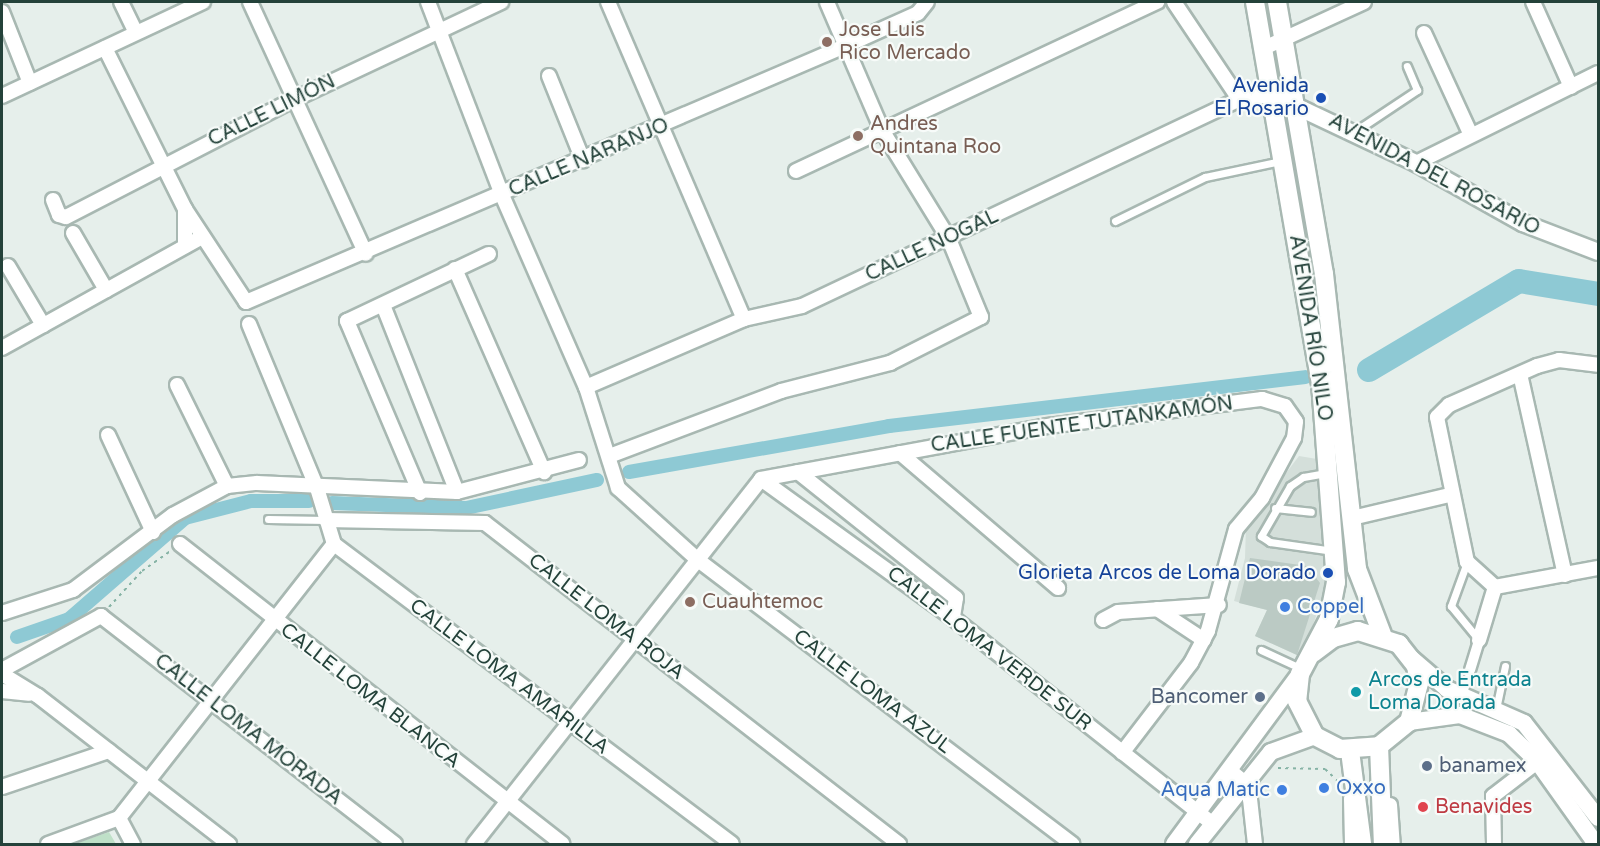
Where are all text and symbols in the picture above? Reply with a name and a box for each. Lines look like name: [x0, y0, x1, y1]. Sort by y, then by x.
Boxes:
place label: Jose Luis Rico Mercado: [839, 19, 971, 66]
marker: Jose Luis Rico Mercado: [820, 35, 834, 49]
street label: CALLE LIMÓN: [204, 70, 340, 152]
place label: Avenida El Rosario: [1214, 74, 1309, 121]
marker: Avenida El Rosario: [1314, 91, 1328, 105]
street label: AVENIDA DEL ROSARIO: [1324, 109, 1544, 241]
place label: Andres Quintana Roo: [870, 112, 1001, 159]
street label: CALLE NARANJO: [505, 113, 673, 203]
marker: Andres Quintana Roo: [851, 129, 865, 143]
street label: CALLE NOGAL: [862, 205, 1002, 287]
street label: AVENIDA RÍO NILO: [1283, 233, 1337, 423]
street label: CALLE FUENTE TUTANKAMÓN: [929, 392, 1235, 458]
street label: CALLE LOMA ROJA: [523, 549, 689, 685]
place label: Glorieta Arcos de Loma Dorado: [1018, 561, 1316, 585]
street label: CALLE LOMA VERDE SUR: [882, 562, 1096, 736]
marker: Glorieta Arcos de Loma Dorado: [1321, 566, 1335, 580]
place label: Cuauhtemoc: [702, 590, 823, 614]
street label: CALLE LOMA AMARILLA: [404, 594, 614, 760]
marker: Cuauhtemoc: [683, 595, 697, 609]
place label: Coppel: [1297, 595, 1364, 619]
marker: Coppel: [1278, 600, 1292, 614]
street label: CALLE LOMA BLANCA: [275, 618, 465, 774]
street label: CALLE LOMA AZUL: [788, 625, 956, 759]
street label: CALLE LOMA MORADA: [149, 649, 347, 811]
place label: Arcos de Entrada Loma Dorada: [1368, 668, 1532, 715]
place label: Bancomer: [1151, 685, 1248, 709]
marker: Arcos de Entrada Loma Dorada: [1349, 685, 1363, 699]
marker: Bancomer: [1253, 690, 1267, 704]
place label: banamex: [1439, 754, 1527, 778]
marker: banamex: [1420, 759, 1434, 773]
place label: Oxxo: [1336, 776, 1386, 800]
place label: Aqua Matic: [1160, 778, 1270, 802]
marker: Oxxo: [1317, 781, 1331, 795]
marker: Aqua Matic: [1275, 783, 1289, 797]
place label: Benavides: [1435, 795, 1532, 819]
marker: Benavides: [1416, 800, 1430, 814]

